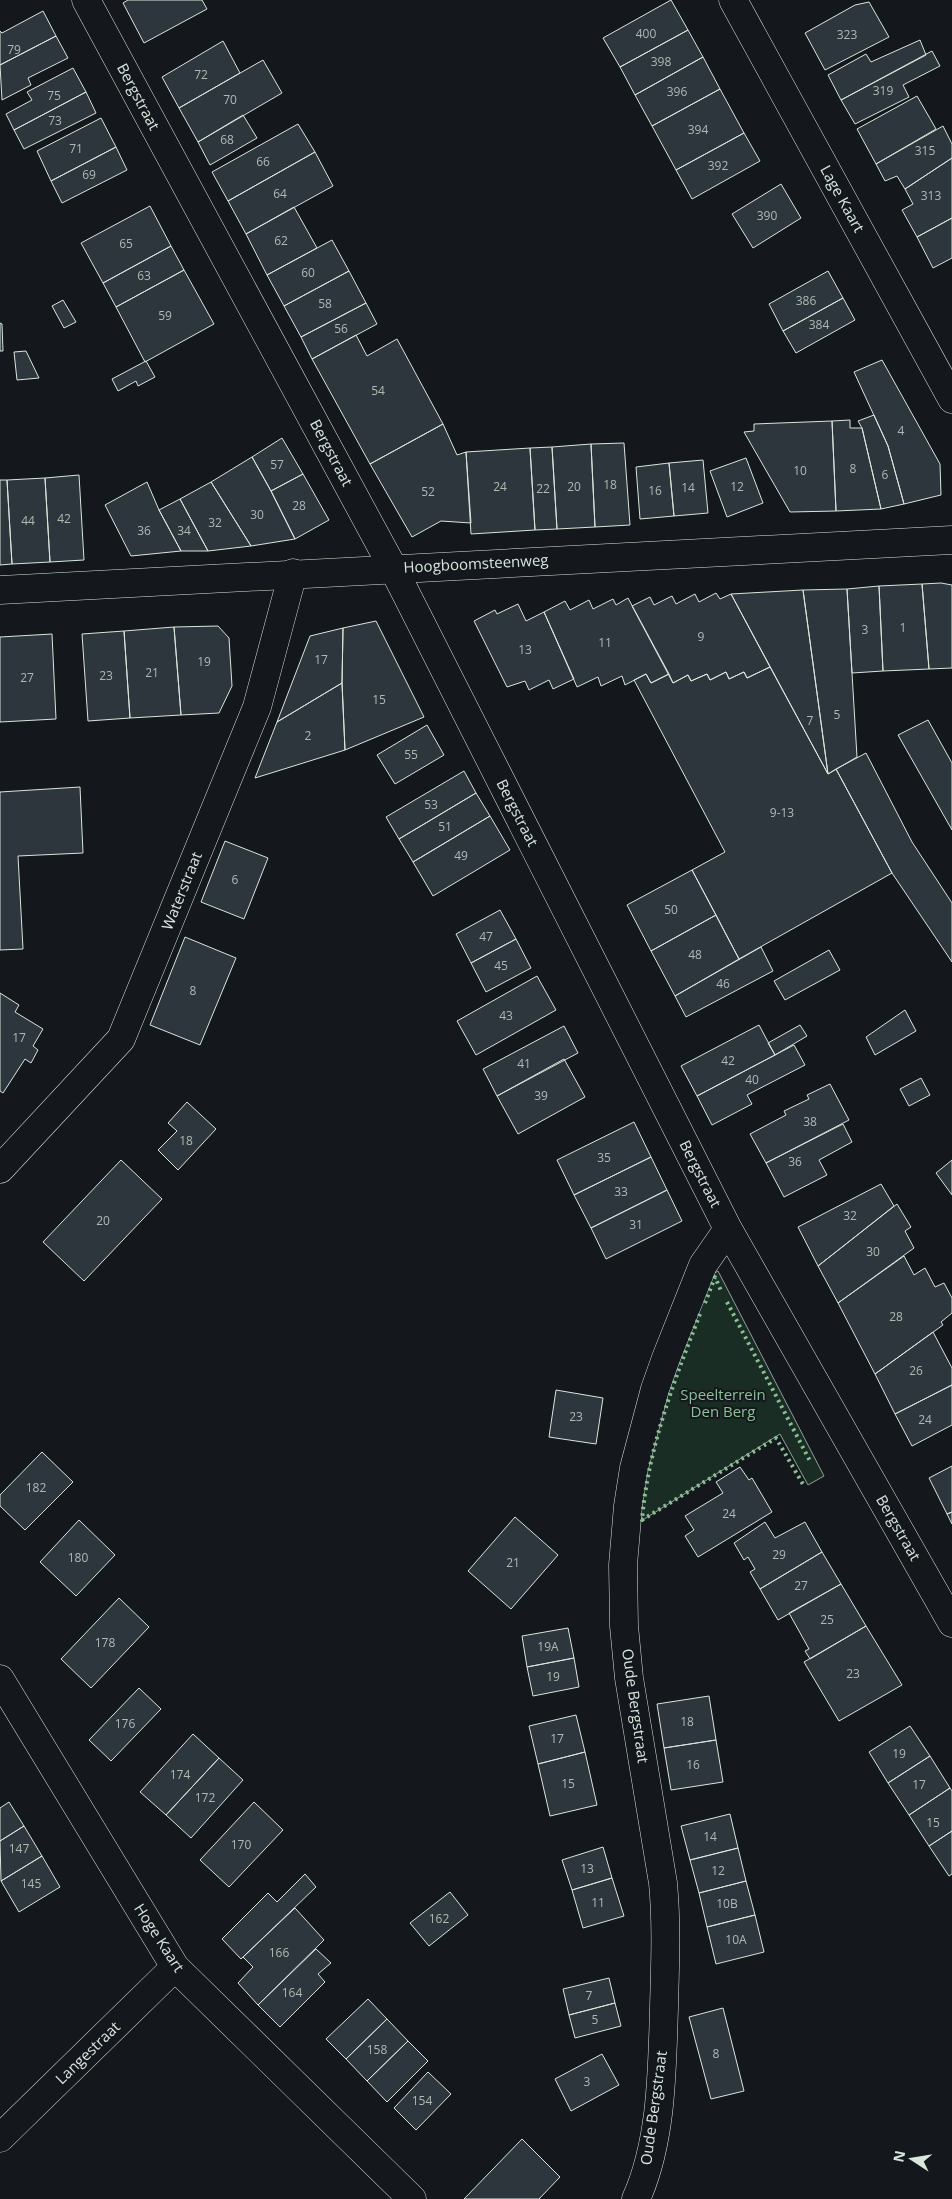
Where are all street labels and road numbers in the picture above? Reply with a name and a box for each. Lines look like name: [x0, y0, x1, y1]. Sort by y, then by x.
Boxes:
street label: Bergstraat: [113, 60, 165, 133]
street label: Lage Kaart: [816, 161, 870, 236]
street label: Bergstraat: [306, 416, 358, 489]
street label: Hoogboomsteenweg: [403, 549, 549, 577]
street label: Bergstraat: [492, 775, 543, 850]
street label: Waterstraat: [156, 849, 206, 933]
street label: Bergstraat: [675, 1136, 726, 1211]
street label: Bergstraat: [872, 1491, 926, 1564]
street label: Oude Bergstraat: [618, 1647, 654, 1764]
street label: Hoge Kaart: [130, 1899, 189, 1976]
street label: Langestraat: [51, 2016, 124, 2088]
street label: Oude Bergstraat: [635, 2049, 671, 2166]

